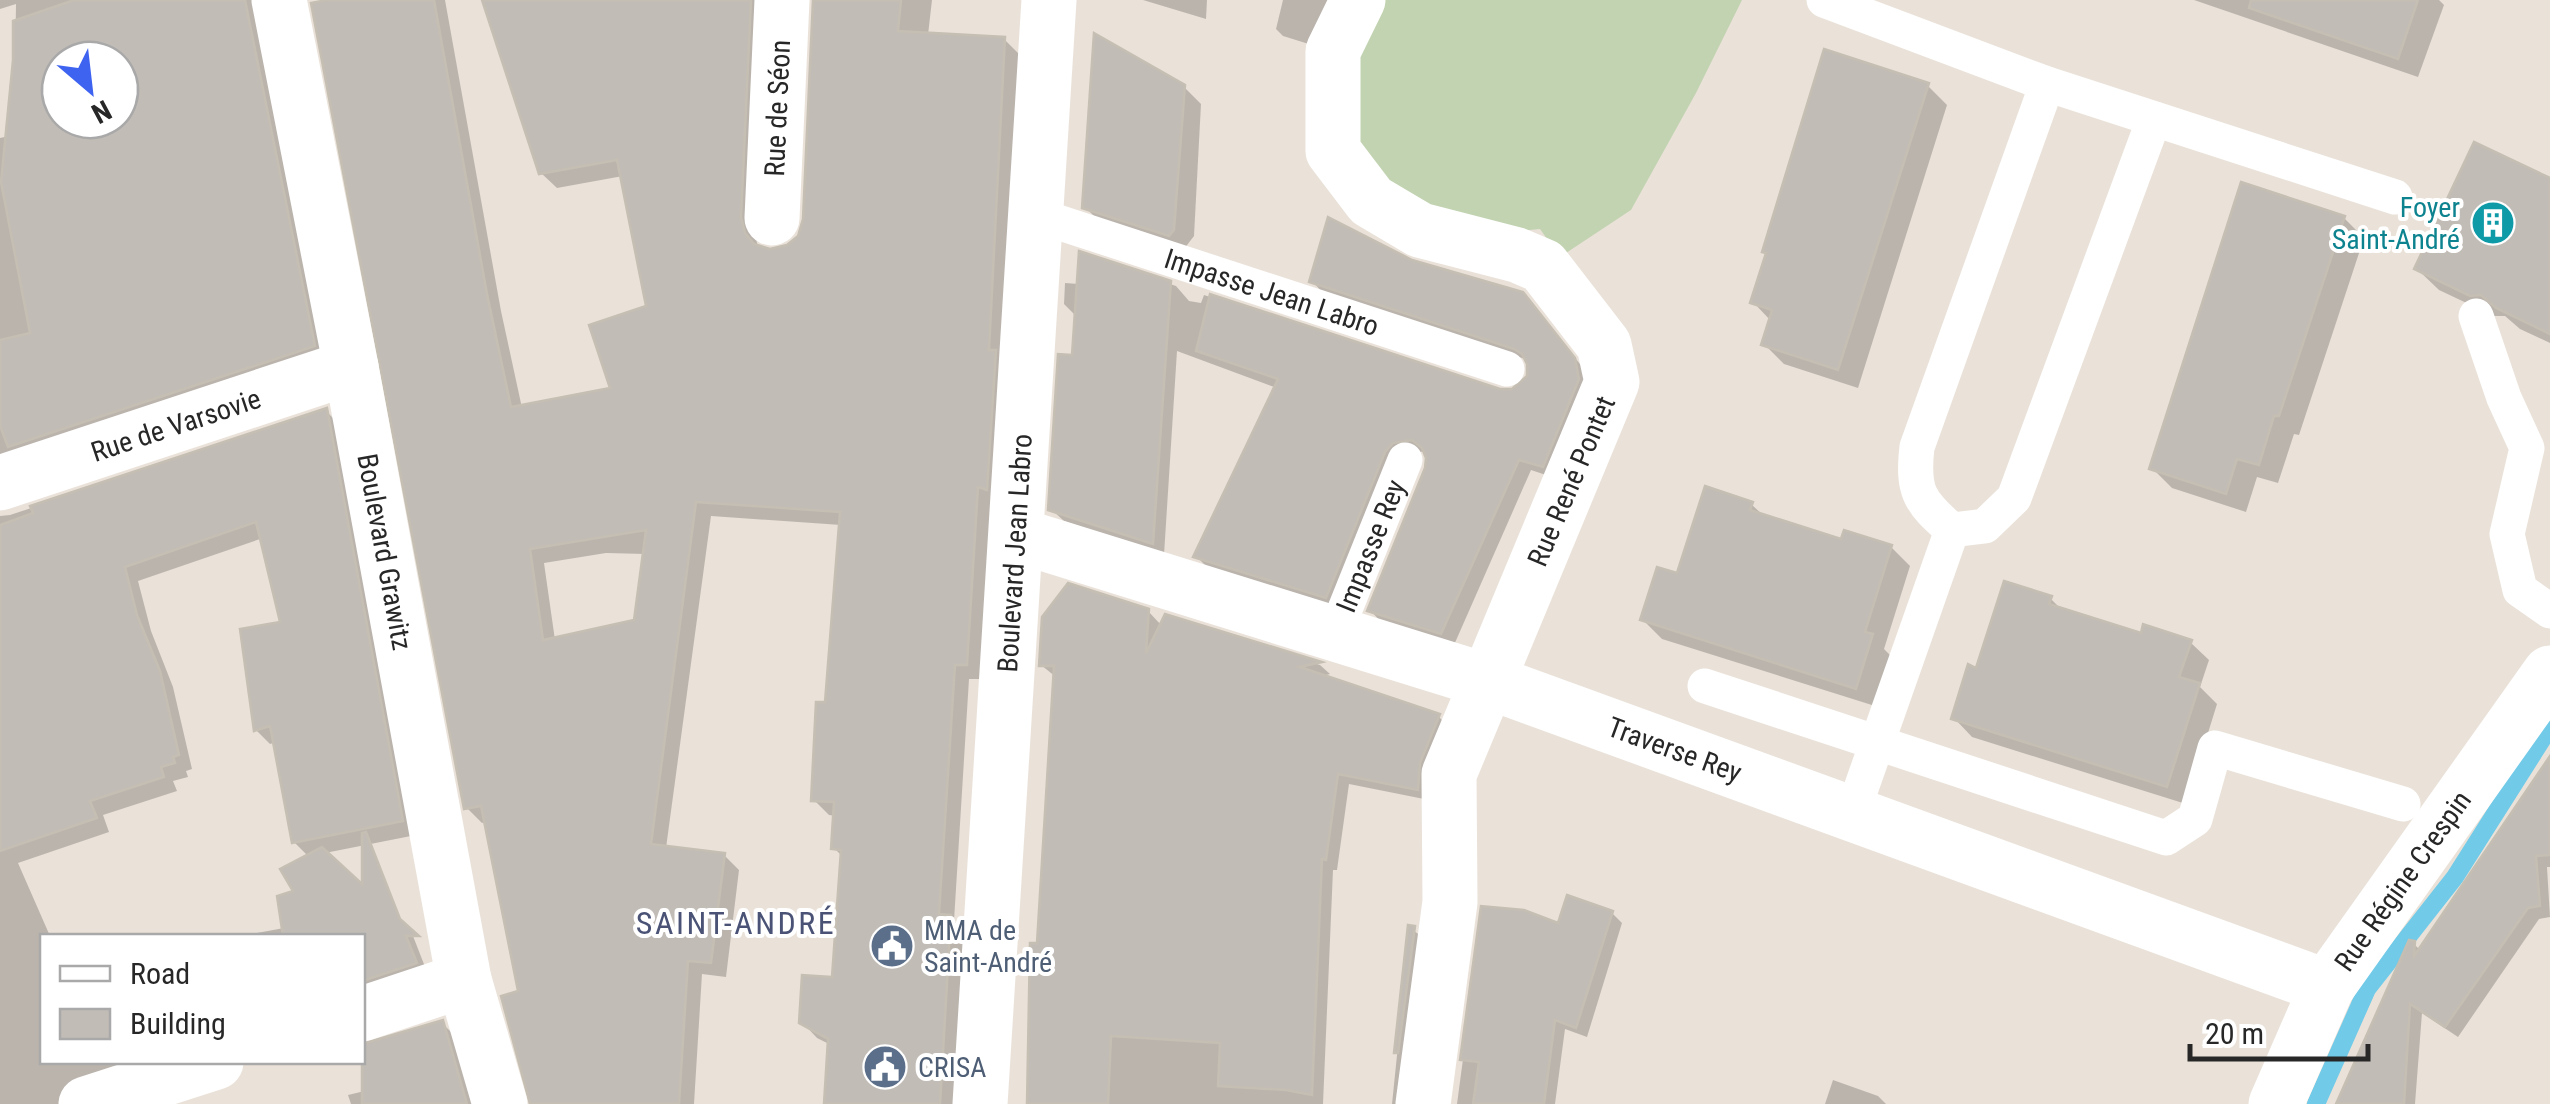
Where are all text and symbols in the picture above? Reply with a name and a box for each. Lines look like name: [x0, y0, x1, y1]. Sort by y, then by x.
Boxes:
street label: Rue de Séon: [758, 39, 797, 177]
north arrow: [40, 40, 140, 140]
text: N: [86, 93, 117, 130]
place label: Foyer Saint-André: [2332, 191, 2460, 256]
building icon: Foyer Saint-André: [2470, 200, 2516, 246]
street label: Impasse Jean Labro: [1160, 242, 1383, 343]
street label: Rue de Varsovie: [87, 382, 265, 469]
street label: Rue René Pontet: [1521, 391, 1622, 571]
street label: Boulevard Jean Labro: [991, 433, 1039, 673]
street label: Boulevard Grawitz: [350, 451, 419, 653]
street label: Impasse Rey: [1329, 475, 1412, 617]
street label: Traverse Rey: [1603, 710, 1746, 789]
street label: Rue Régine Crespin: [2328, 785, 2478, 977]
district label: SAINT-ANDRÉ: [636, 904, 836, 942]
place label: MMA de Saint-André: [924, 914, 1052, 979]
public building icon: MMA de Saint-André: [869, 923, 915, 969]
legend: [40, 934, 365, 1064]
text: Road: [130, 956, 190, 991]
scale bar: [2190, 999, 2368, 1061]
text: Building: [130, 1006, 226, 1041]
text: 20 m: [2205, 1016, 2264, 1051]
public building icon: CRISA: [862, 1044, 908, 1090]
place label: CRISA: [918, 1051, 986, 1084]

